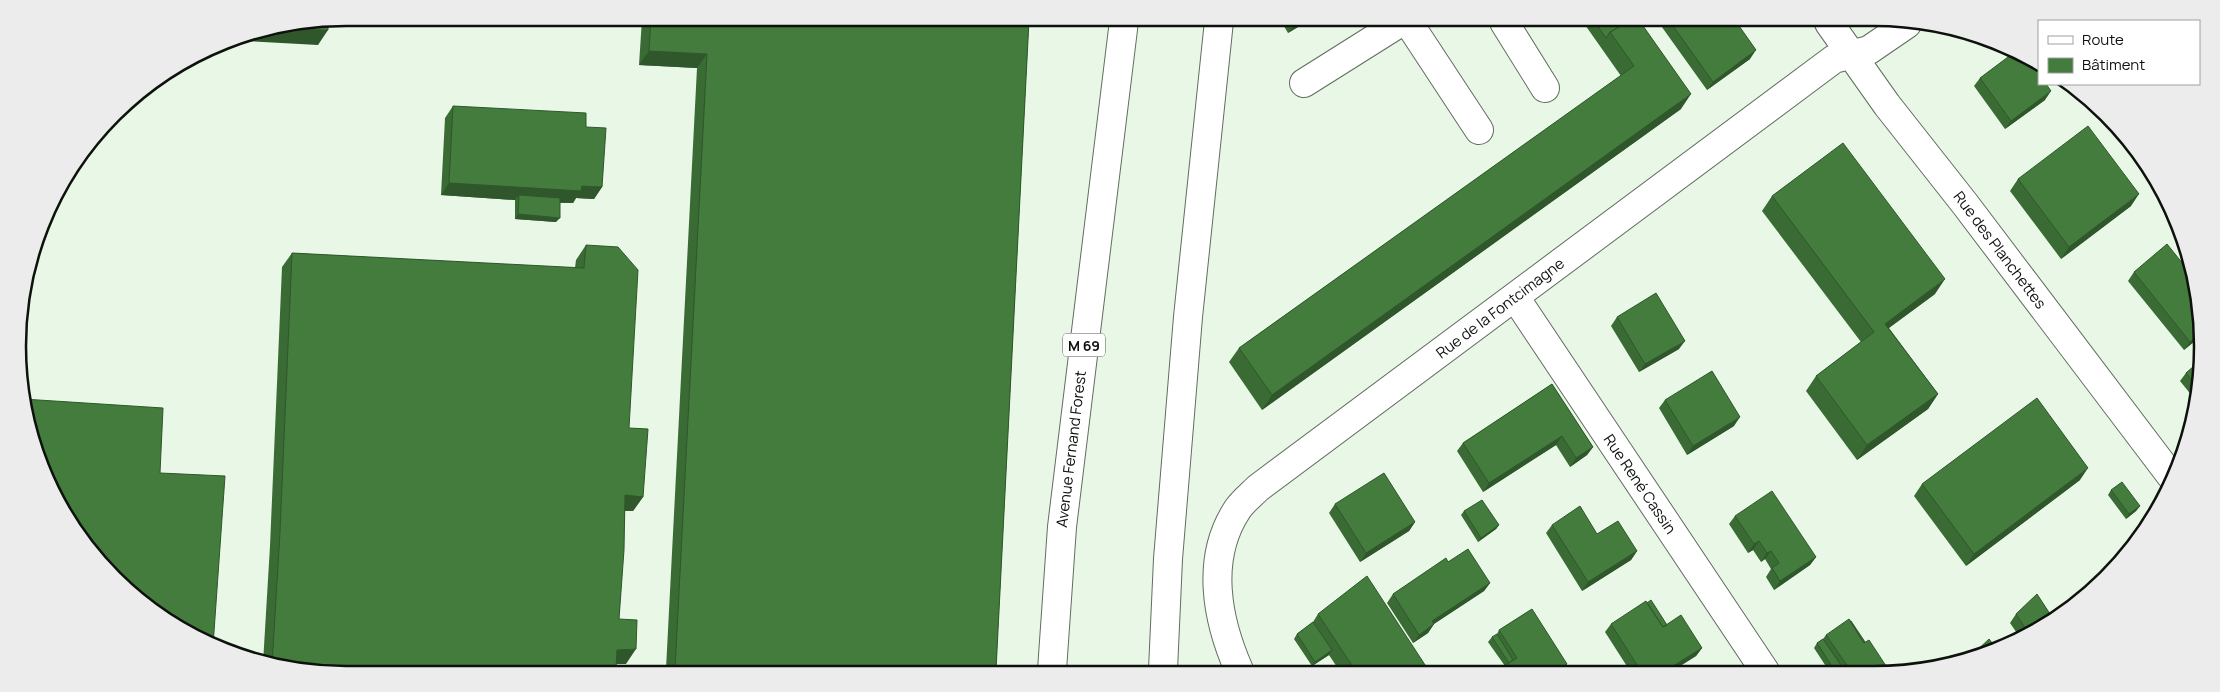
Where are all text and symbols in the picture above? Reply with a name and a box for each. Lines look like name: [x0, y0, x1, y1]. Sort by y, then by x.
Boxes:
legend: [2038, 20, 2200, 85]
text: Route: [2082, 29, 2124, 50]
text: Bâtiment: [2082, 54, 2145, 75]
street label: Rue des Planchettes: [1949, 187, 2051, 313]
street label: Rue de la Fontcimagne: [1432, 253, 1569, 363]
road number: M 69: [1063, 334, 1105, 356]
street label: Avenue Fernand Forest: [1051, 369, 1091, 529]
street label: Rue René Cassin: [1599, 430, 1681, 538]

